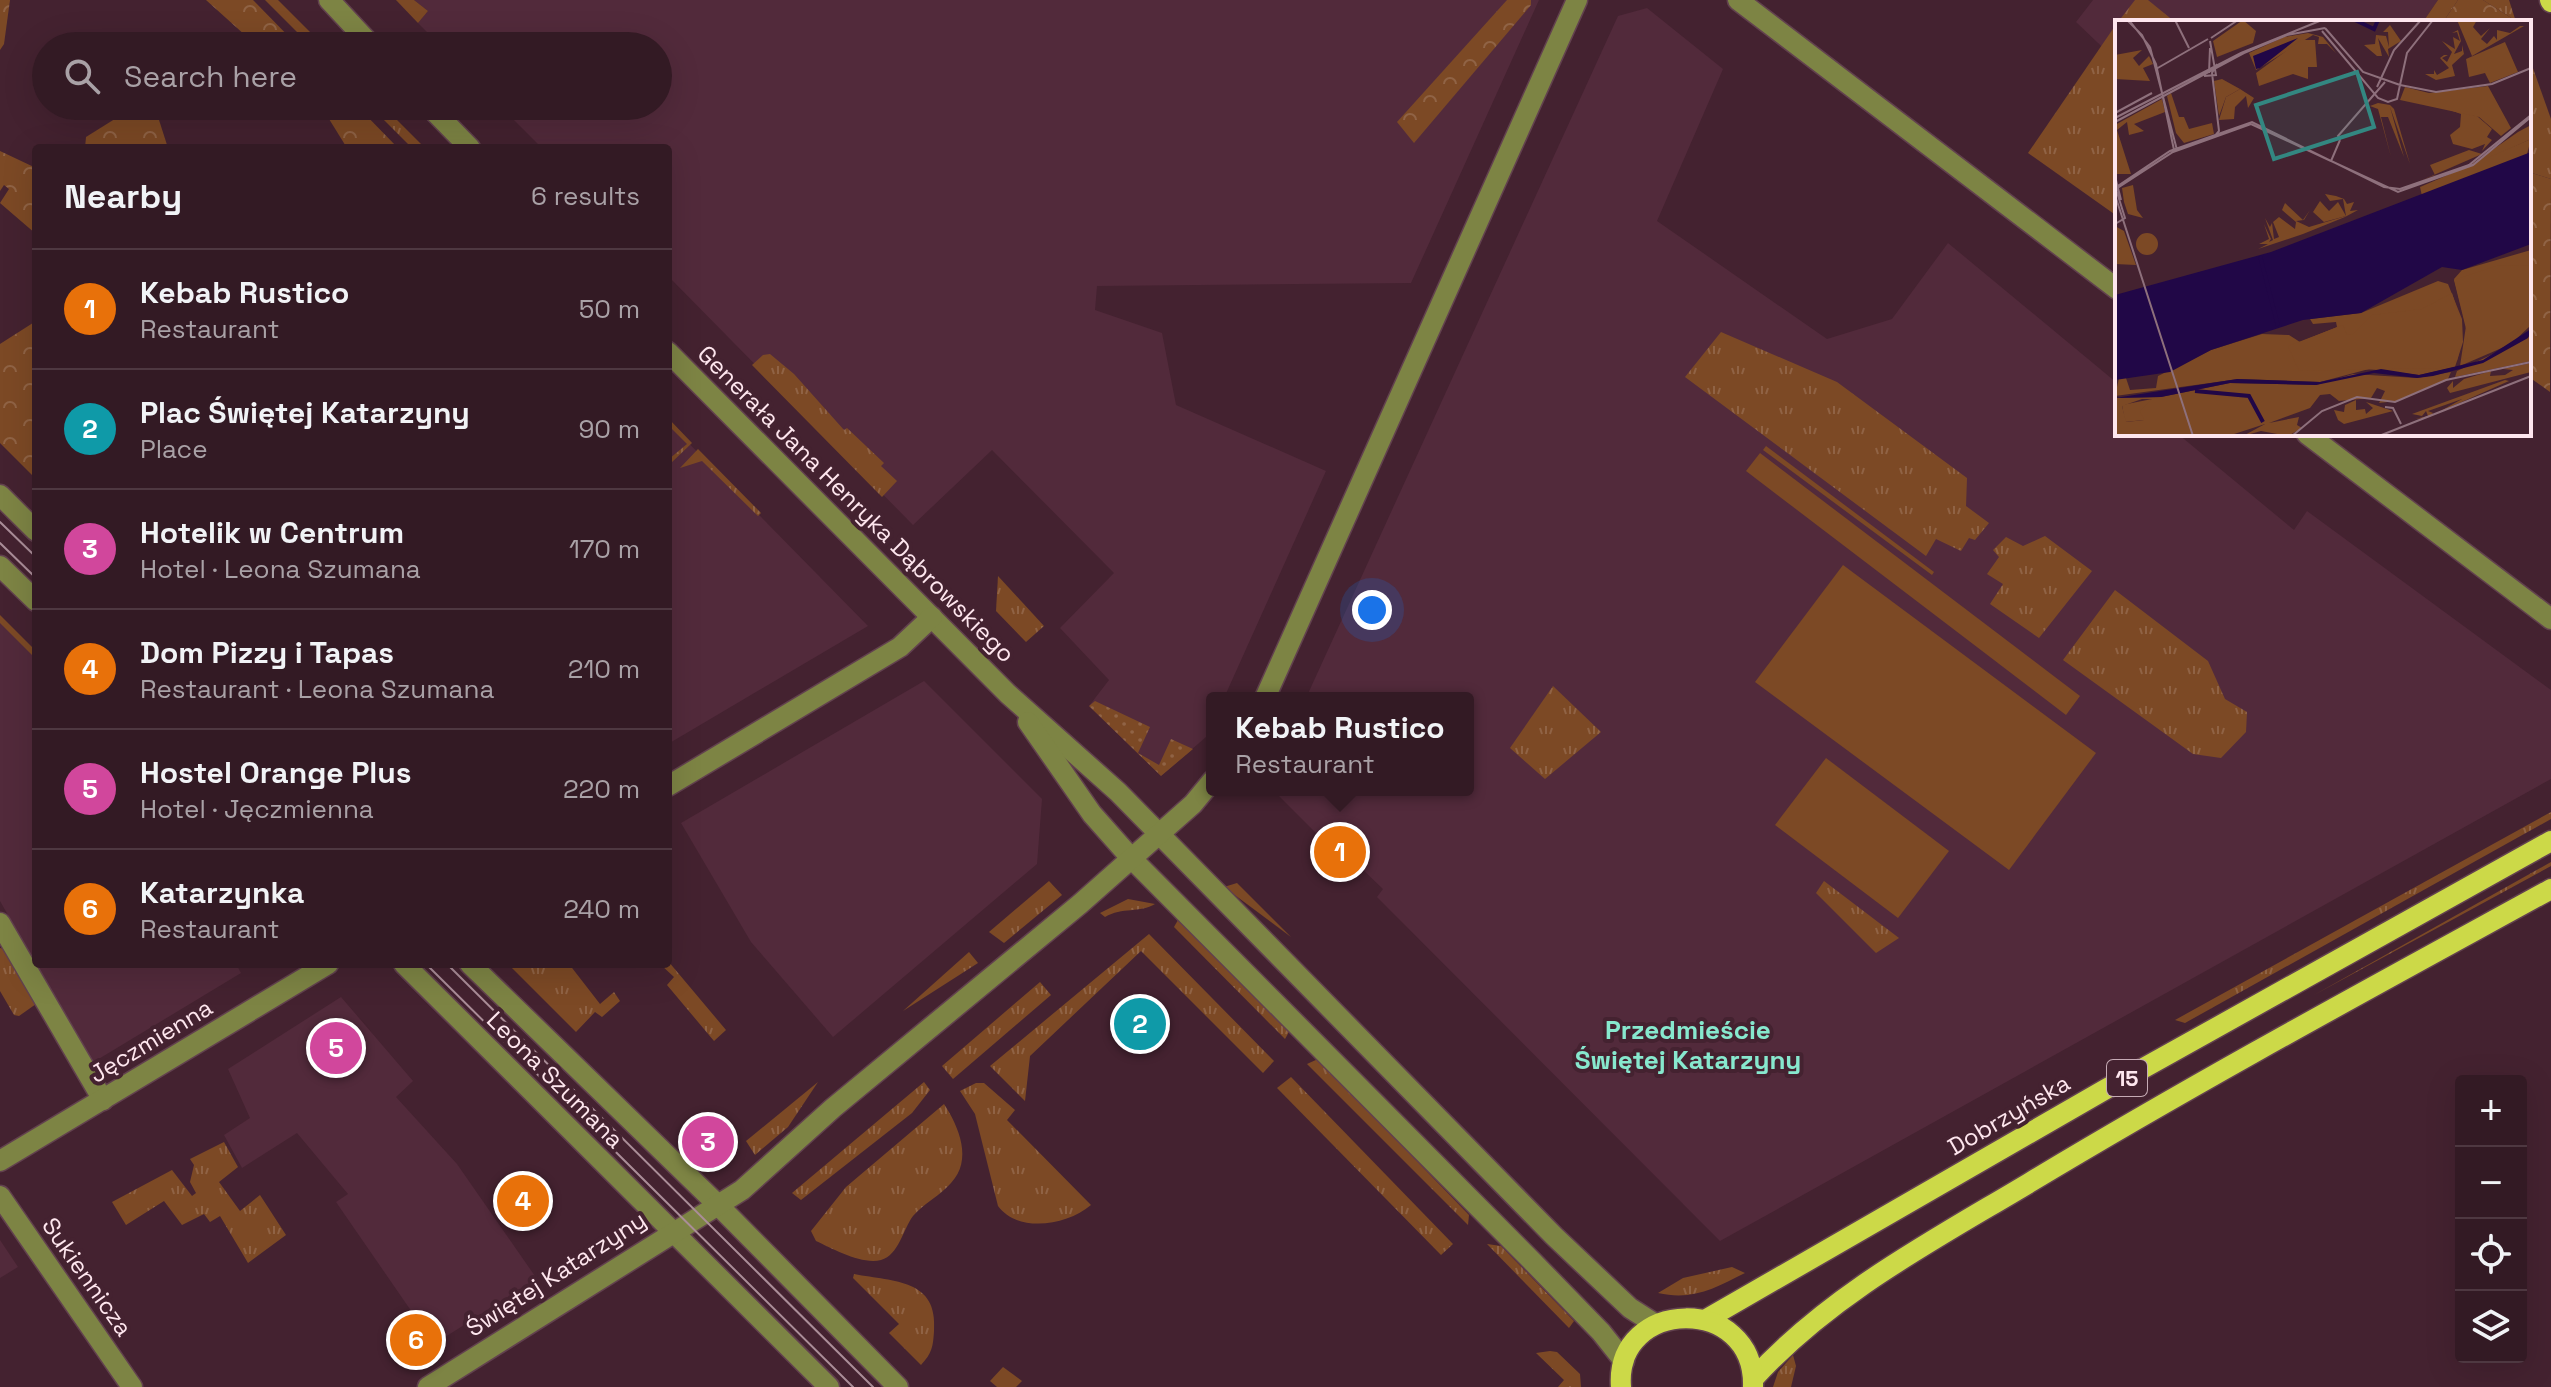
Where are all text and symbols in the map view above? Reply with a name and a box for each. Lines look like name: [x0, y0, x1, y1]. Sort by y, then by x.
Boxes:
inset map: [2115, 20, 2531, 436]
search box: [32, 32, 672, 120]
icon: search: [60, 54, 104, 98]
text: Search here: [124, 57, 297, 96]
text: Nearby: [64, 175, 182, 218]
text: 6 results: [531, 179, 640, 213]
text: Kebab Rustico: [140, 273, 349, 312]
text: 1: [84, 292, 96, 326]
text: 50 m: [579, 292, 640, 326]
text: Restaurant: [140, 312, 279, 346]
street label: Generała Jana Henryka Dąbrowskiego: [691, 338, 1022, 669]
text: Plac Świętej Katarzyny: [140, 393, 470, 432]
text: 2: [82, 412, 98, 446]
text: 90 m: [578, 412, 640, 446]
text: Place: [140, 432, 208, 466]
text: Hotelik w Centrum: [140, 513, 404, 552]
text: 3: [82, 532, 98, 566]
text: 170 m: [569, 532, 640, 566]
text: Hotel · Leona Szumana: [140, 552, 421, 586]
your location: [1352, 590, 1392, 630]
text: Dom Pizzy i Tapas: [140, 633, 394, 672]
text: 4: [82, 652, 98, 686]
text: 210 m: [568, 652, 640, 686]
text: Restaurant · Leona Szumana: [140, 672, 494, 706]
popup: [1206, 692, 1474, 796]
text: Kebab Rustico: [1235, 708, 1445, 747]
text: Restaurant: [1235, 747, 1375, 781]
text: Hostel Orange Plus: [140, 753, 412, 792]
text: 5: [82, 772, 98, 806]
text: 220 m: [563, 772, 640, 806]
text: Hotel · Jęczmienna: [140, 792, 374, 826]
pin: 1: [1314, 822, 1366, 882]
text: Katarzynka: [140, 873, 304, 912]
text: 6: [82, 892, 98, 926]
text: 240 m: [563, 892, 640, 926]
text: Restaurant: [140, 912, 279, 946]
street label: Jęczmienna: [84, 992, 218, 1089]
pin: 2: [1114, 994, 1166, 1054]
street label: Leona Szumana: [480, 1004, 631, 1155]
district label: Przedmieście Świętej Katarzyny: [1575, 1013, 1801, 1077]
pin: 5: [310, 1018, 362, 1078]
road number: 15: [2107, 1060, 2147, 1096]
street label: Dobrzyńska: [1942, 1067, 2076, 1162]
map controls: [2455, 1075, 2527, 1363]
button: +: [2455, 1075, 2527, 1147]
pin: 3: [682, 1112, 734, 1172]
button: −: [2455, 1147, 2527, 1219]
pin: 4: [497, 1171, 549, 1231]
street label: Świętej Katarzyny: [460, 1204, 652, 1343]
street label: Sukiennicza: [35, 1211, 140, 1342]
button: locate: [2455, 1219, 2527, 1291]
button: layers: [2455, 1291, 2527, 1363]
pin: 6: [390, 1310, 442, 1370]

